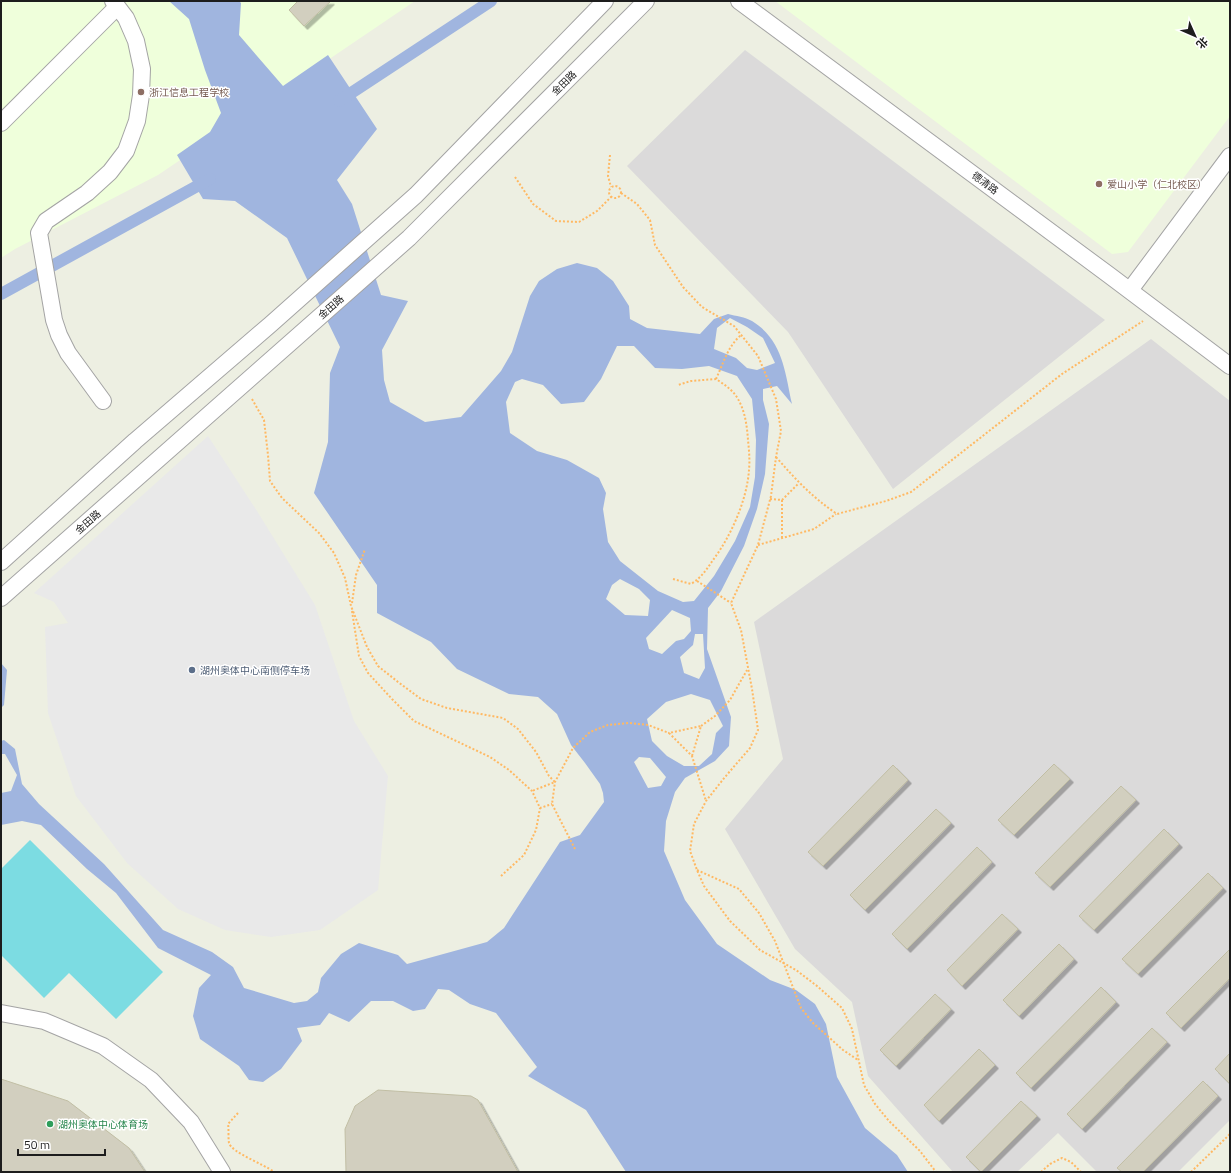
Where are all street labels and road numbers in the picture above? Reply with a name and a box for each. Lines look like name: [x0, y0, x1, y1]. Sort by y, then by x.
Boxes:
street label: 金田路: [548, 67, 580, 99]
street label: 德清路: [969, 168, 1001, 198]
street label: 金田路: [315, 291, 347, 323]
street label: 金田路: [72, 506, 104, 538]

